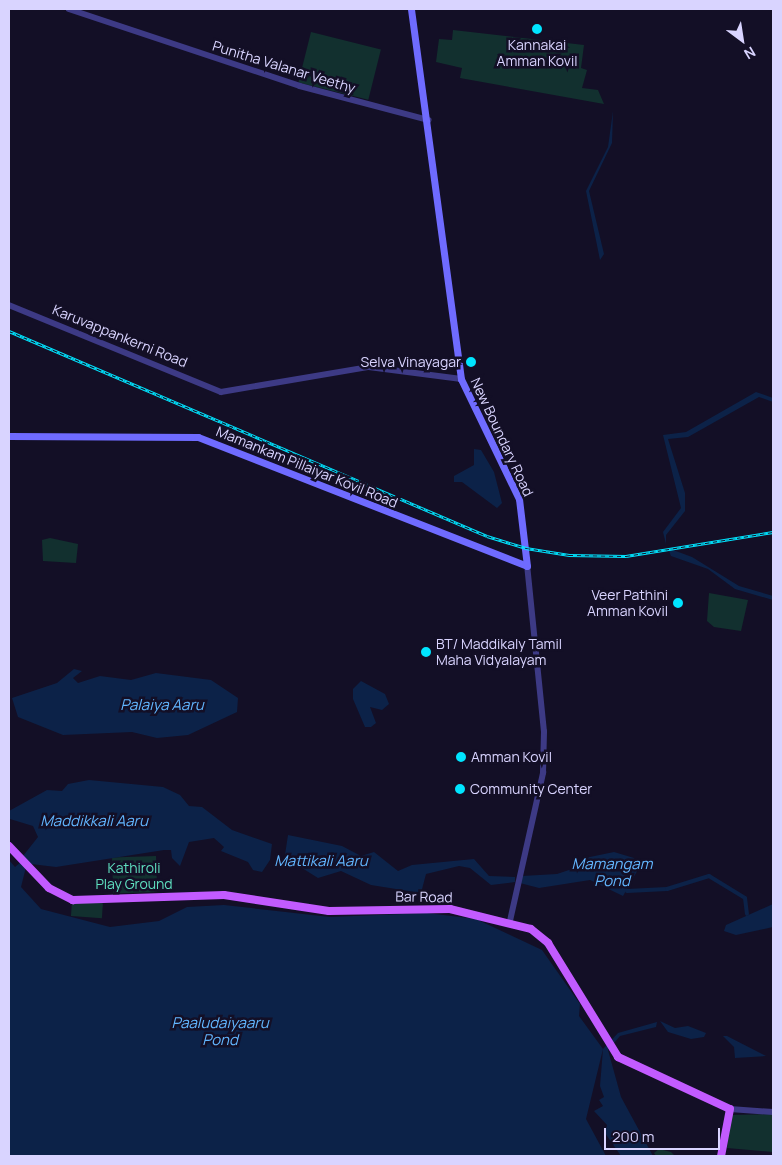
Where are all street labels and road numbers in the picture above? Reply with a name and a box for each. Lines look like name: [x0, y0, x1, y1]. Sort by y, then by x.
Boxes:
street label: Punitha Valanar Veethy: [210, 37, 358, 97]
street label: Karuvappankerni Road: [50, 301, 190, 371]
street label: New Boundary Road: [467, 375, 537, 499]
street label: Mamankam Pillaiyar Kovil Road: [214, 423, 400, 511]
street label: Bar Road: [395, 888, 453, 906]

